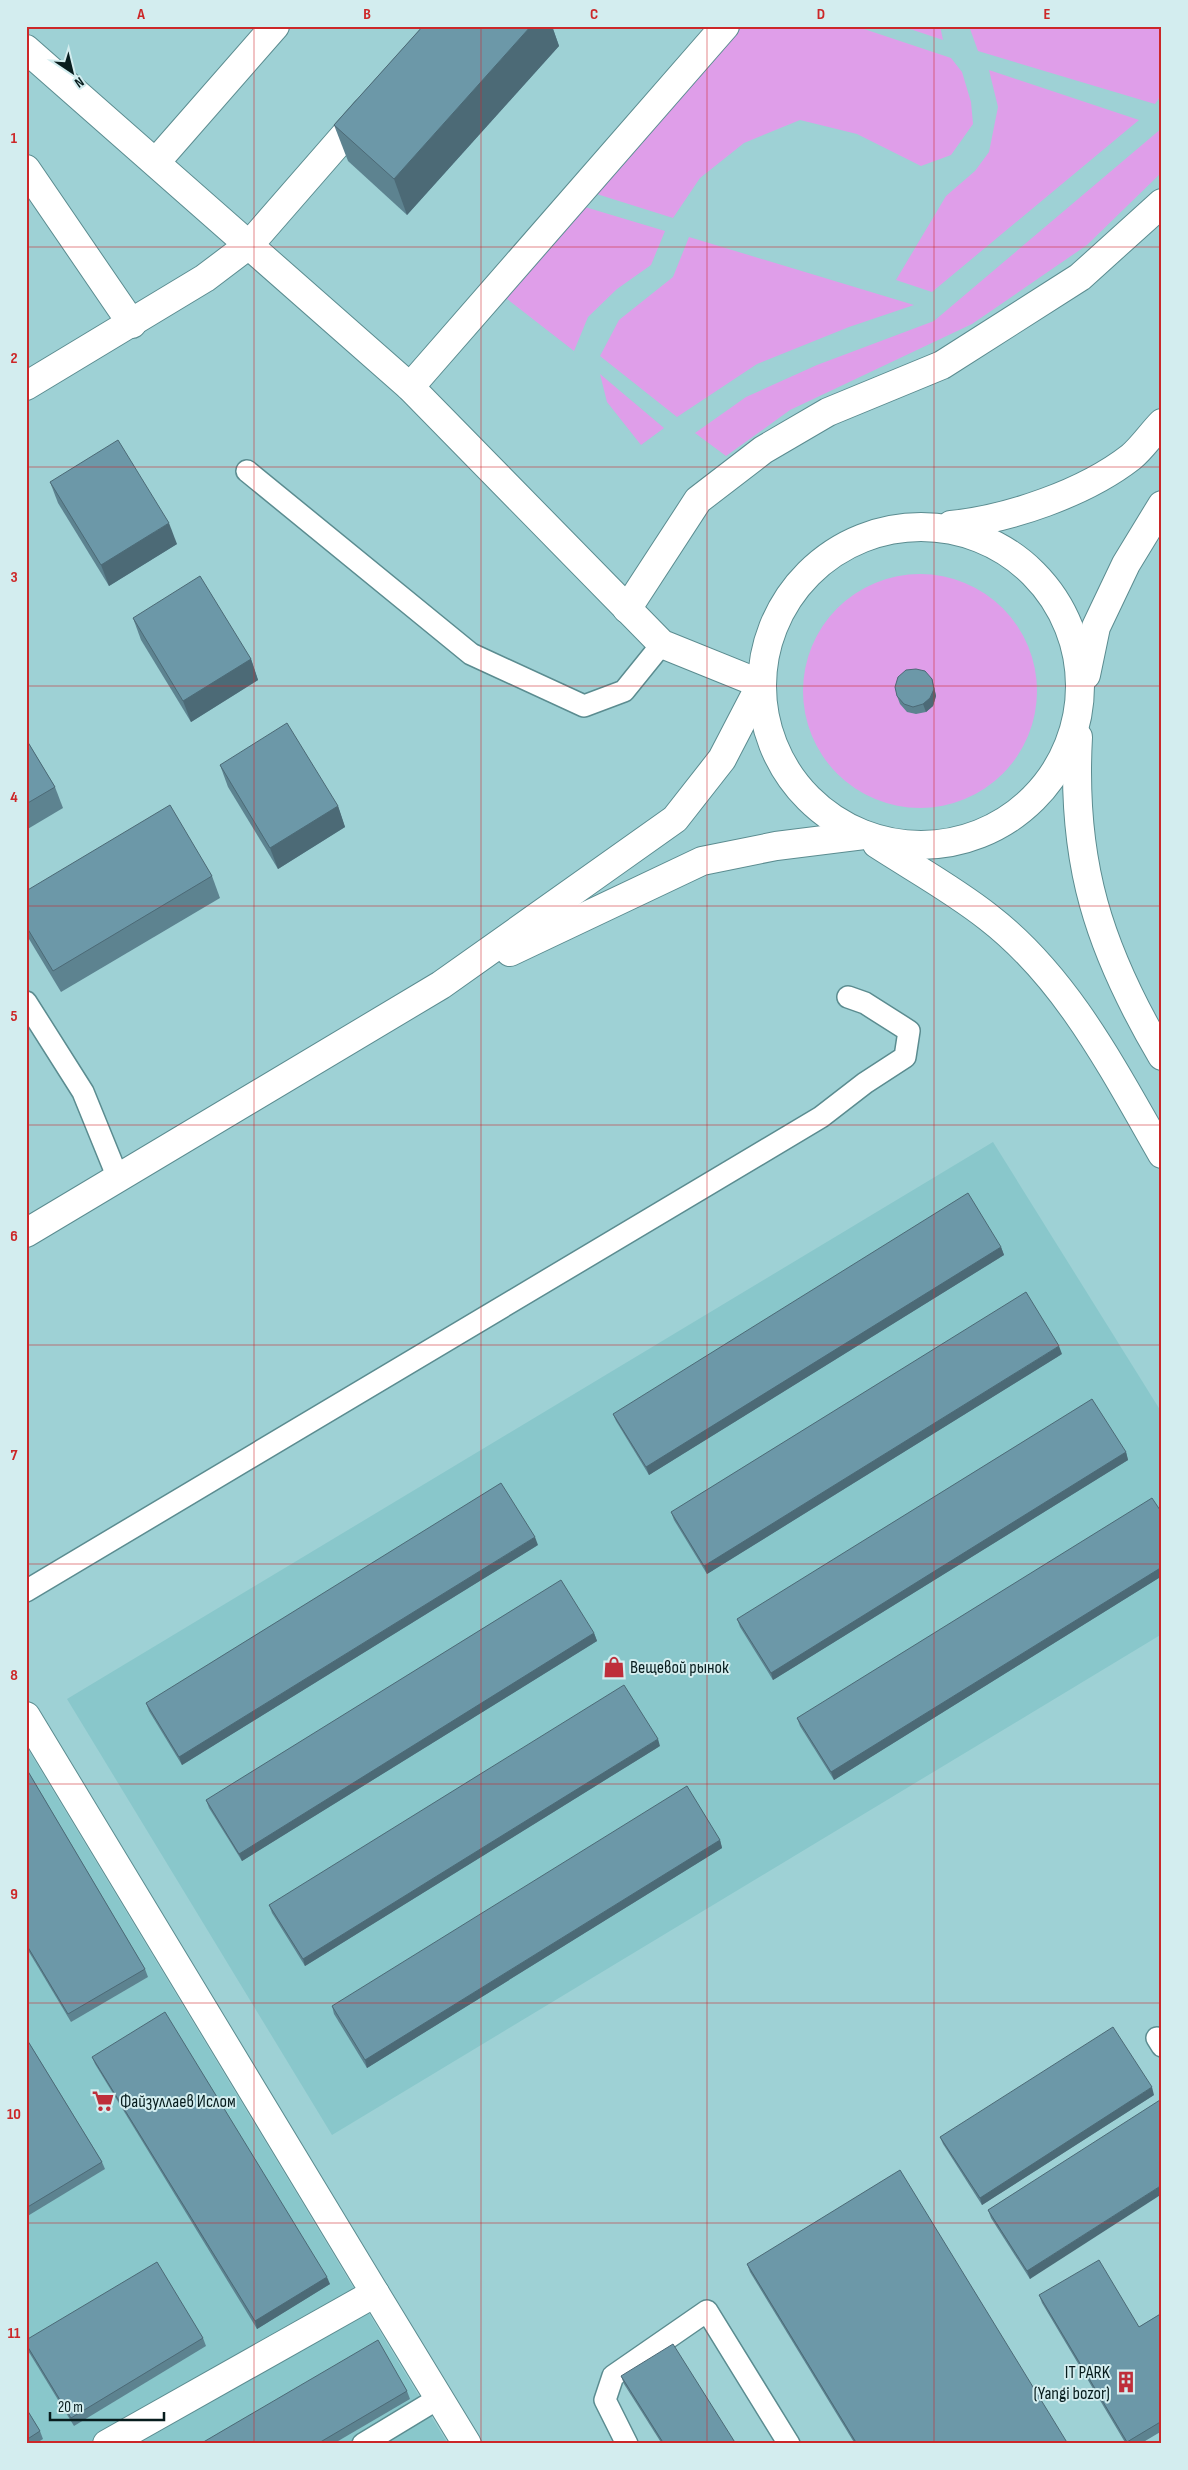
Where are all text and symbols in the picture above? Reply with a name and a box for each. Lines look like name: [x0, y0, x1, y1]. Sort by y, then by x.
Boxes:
text: A: [136, 5, 145, 24]
text: B: [363, 5, 371, 24]
text: C: [590, 5, 598, 24]
text: D: [817, 5, 825, 24]
text: E: [1044, 5, 1051, 24]
north arrow: [48, 48, 98, 98]
text: N: [71, 73, 87, 91]
text: 1: [11, 129, 18, 148]
text: 2: [10, 349, 18, 368]
text: 3: [10, 568, 18, 587]
text: 4: [10, 788, 18, 807]
text: 5: [10, 1007, 18, 1026]
text: 6: [10, 1227, 18, 1246]
text: 7: [11, 1446, 18, 1465]
shop icon: Вещевой рынок: [601, 1654, 627, 1680]
place label: Вещевой рынок: [630, 1657, 729, 1678]
text: 8: [10, 1666, 18, 1685]
text: 9: [10, 1885, 18, 1904]
supermarket icon: Файзуллаев Ислом: [90, 2088, 116, 2114]
place label: Файзуллаев Ислом: [120, 2091, 236, 2112]
text: 10: [7, 2105, 21, 2124]
text: 11: [8, 2324, 21, 2343]
place label: IT PARK (Yangi bozor): [1033, 2362, 1111, 2404]
building icon: IT PARK (Yangi bozor): [1113, 2369, 1139, 2395]
scale bar: [50, 2390, 164, 2422]
text: 20 m: [58, 2398, 83, 2417]

